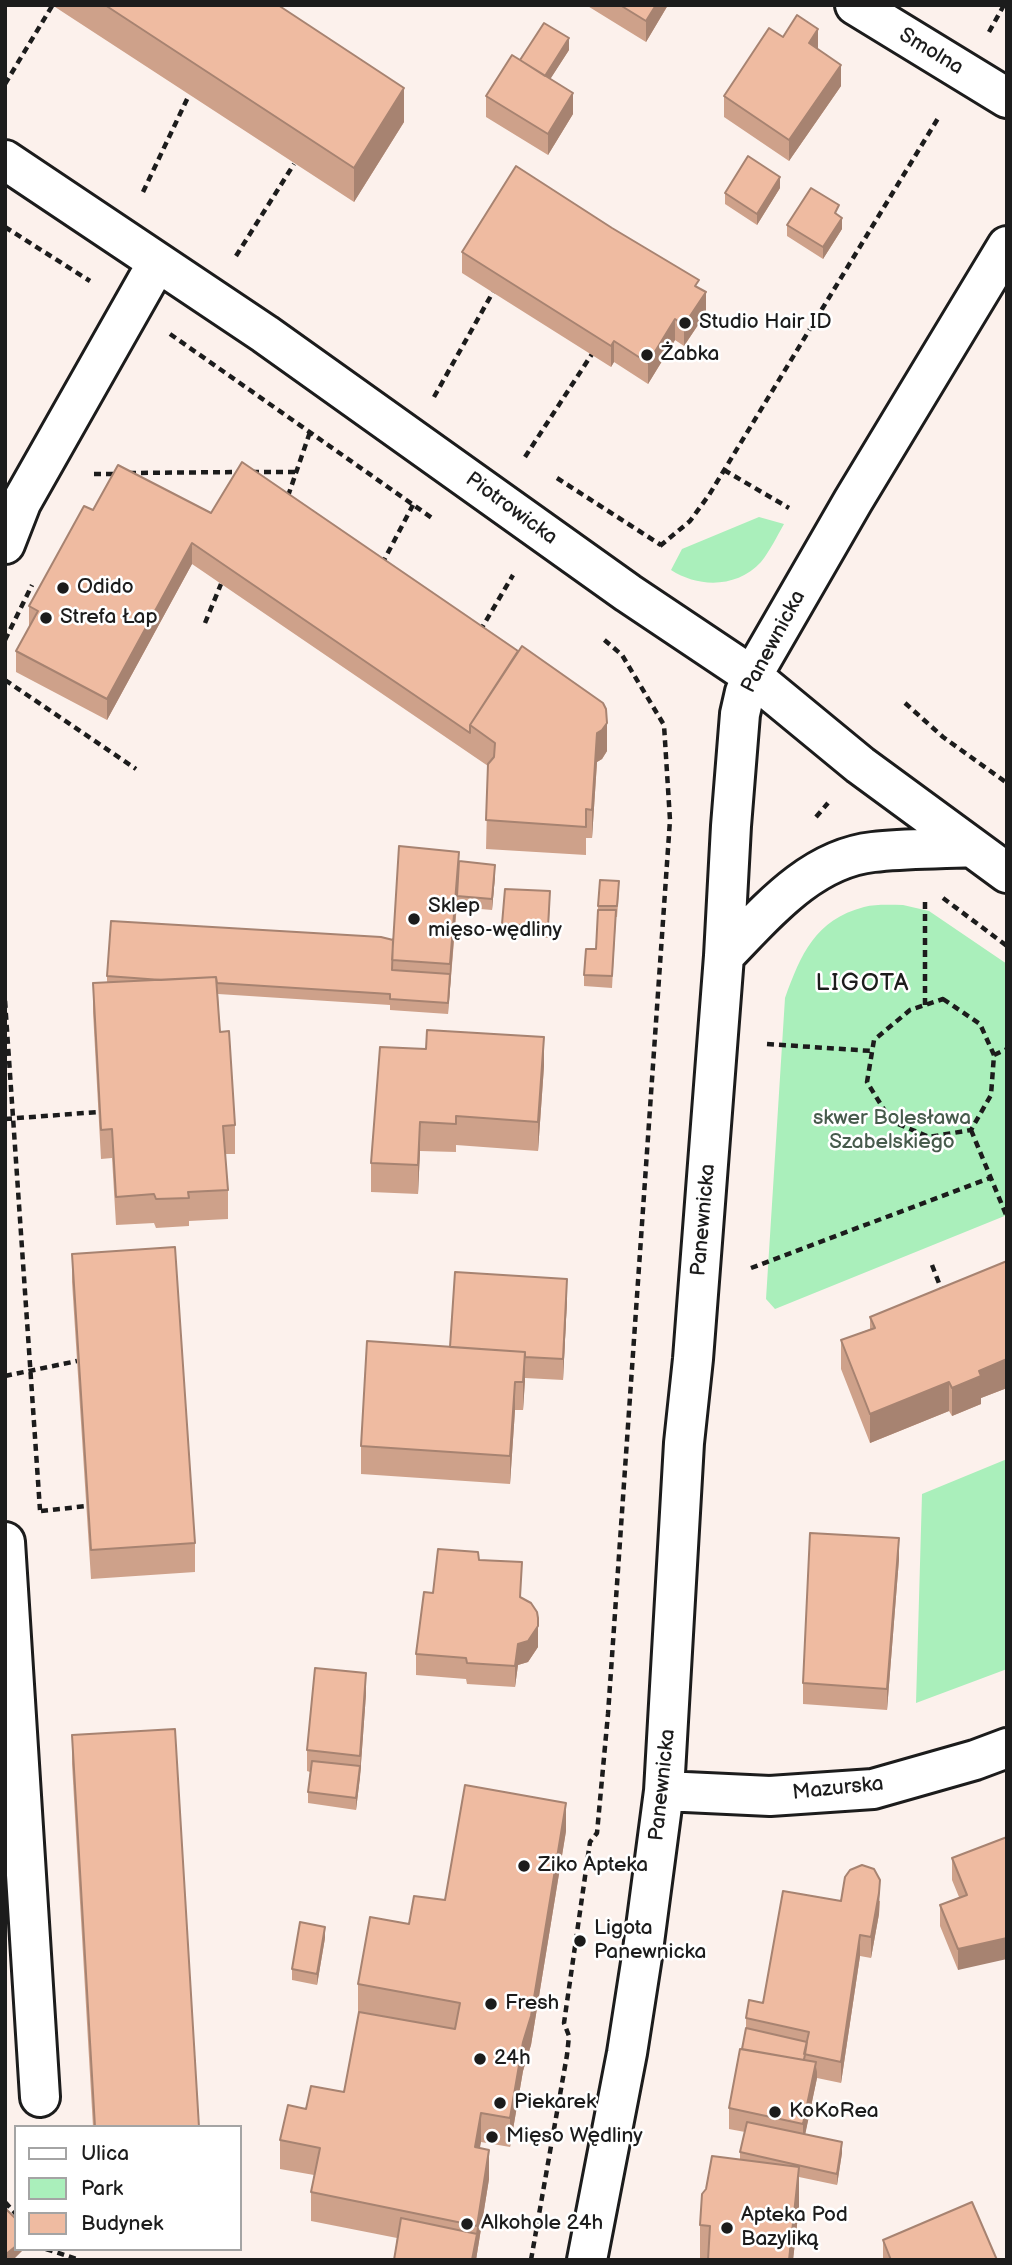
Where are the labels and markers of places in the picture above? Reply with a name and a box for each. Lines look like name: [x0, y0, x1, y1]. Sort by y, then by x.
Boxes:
place label: Studio Hair ID: [699, 310, 832, 336]
marker: Studio Hair ID: [677, 315, 693, 331]
place label: Żabka: [661, 342, 719, 368]
marker: Żabka: [639, 347, 655, 363]
place label: Odido: [77, 575, 134, 601]
marker: Odido: [55, 580, 71, 596]
place label: Strefa Łap: [60, 605, 158, 631]
marker: Strefa Łap: [38, 610, 54, 626]
place label: Sklep mięso-wędliny: [428, 894, 562, 944]
marker: Sklep mięso-wędliny: [406, 911, 422, 927]
place label: Ziko Apteka: [538, 1853, 648, 1879]
marker: Ziko Apteka: [516, 1858, 532, 1874]
place label: Ligota Panewnicka: [594, 1916, 706, 1966]
marker: Ligota Panewnicka: [572, 1933, 588, 1949]
place label: Fresh: [505, 1991, 559, 2017]
marker: Fresh: [483, 1996, 499, 2012]
place label: 24h: [494, 2046, 530, 2072]
marker: 24h: [472, 2051, 488, 2067]
place label: Piekarek: [514, 2090, 596, 2116]
marker: Piekarek: [492, 2095, 508, 2111]
place label: KoKoRea: [789, 2099, 879, 2125]
marker: KoKoRea: [767, 2104, 783, 2120]
place label: Mięso Wędliny: [506, 2124, 643, 2150]
marker: Mięso Wędliny: [484, 2129, 500, 2145]
place label: Apteka Pod Bazyliką: [741, 2203, 848, 2253]
place label: Alkohole 24h: [481, 2211, 603, 2237]
marker: Alkohole 24h: [459, 2216, 475, 2232]
marker: Apteka Pod Bazyliką: [719, 2220, 735, 2236]

